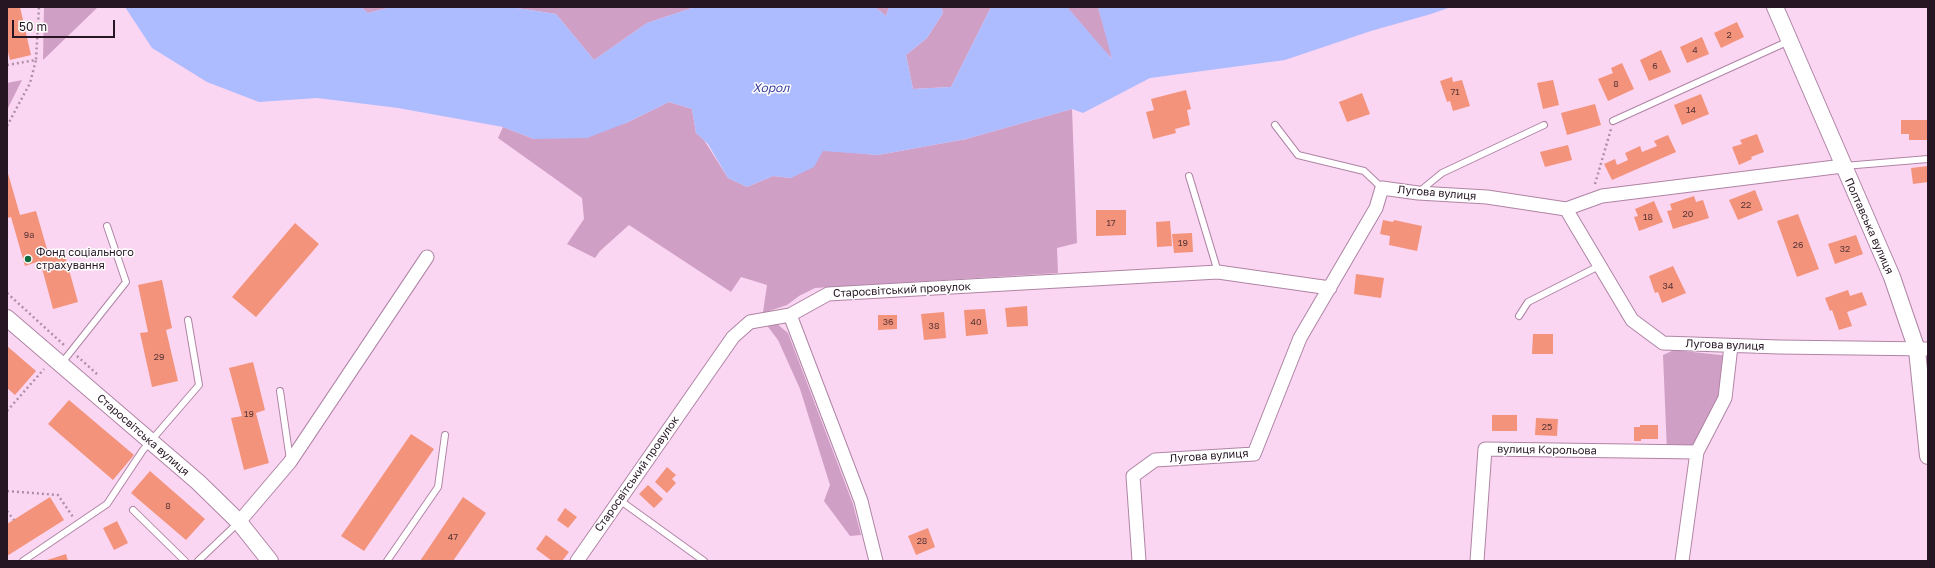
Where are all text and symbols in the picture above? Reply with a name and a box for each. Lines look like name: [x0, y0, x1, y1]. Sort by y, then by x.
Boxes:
scale bar: [14, 12, 117, 38]
text: 50 m: [19, 19, 47, 34]
house number: 2: [1726, 30, 1732, 40]
house number: 4: [1692, 45, 1698, 55]
house number: 6: [1652, 61, 1658, 71]
house number: 8: [1613, 79, 1619, 89]
water label: Хорол: [753, 81, 789, 95]
house number: 71: [1450, 87, 1460, 97]
house number: 14: [1686, 105, 1696, 115]
street label: Полтавська вулиця: [1842, 176, 1896, 276]
street label: Лугова вулиця: [1397, 183, 1477, 203]
house number: 22: [1741, 200, 1751, 210]
house number: 20: [1683, 209, 1693, 219]
house number: 18: [1643, 212, 1653, 222]
house number: 17: [1106, 218, 1116, 228]
house number: 9а: [24, 230, 34, 240]
house number: 19: [1178, 238, 1188, 248]
house number: 26: [1793, 240, 1803, 250]
house number: 32: [1840, 244, 1850, 254]
place label: Фонд соціального страхування: [36, 246, 134, 272]
marker: Фонд соціального страхування: [23, 254, 33, 264]
street label: Старосвітський провулок: [833, 280, 971, 300]
house number: 34: [1663, 281, 1673, 291]
house number: 36: [883, 317, 893, 327]
house number: 40: [970, 317, 982, 327]
house number: 38: [929, 321, 939, 331]
street label: Лугова вулиця: [1685, 337, 1765, 353]
house number: 29: [154, 352, 164, 362]
street label: Старосвітська вулиця: [94, 391, 192, 479]
house number: 19: [244, 409, 254, 419]
street label: Старосвітський провулок: [592, 414, 682, 534]
house number: 25: [1542, 422, 1552, 432]
street label: вулиця Корольова: [1497, 443, 1597, 457]
street label: Лугова вулиця: [1169, 447, 1249, 465]
house number: 8: [165, 501, 171, 511]
house number: 47: [448, 532, 458, 542]
house number: 28: [917, 536, 927, 546]

